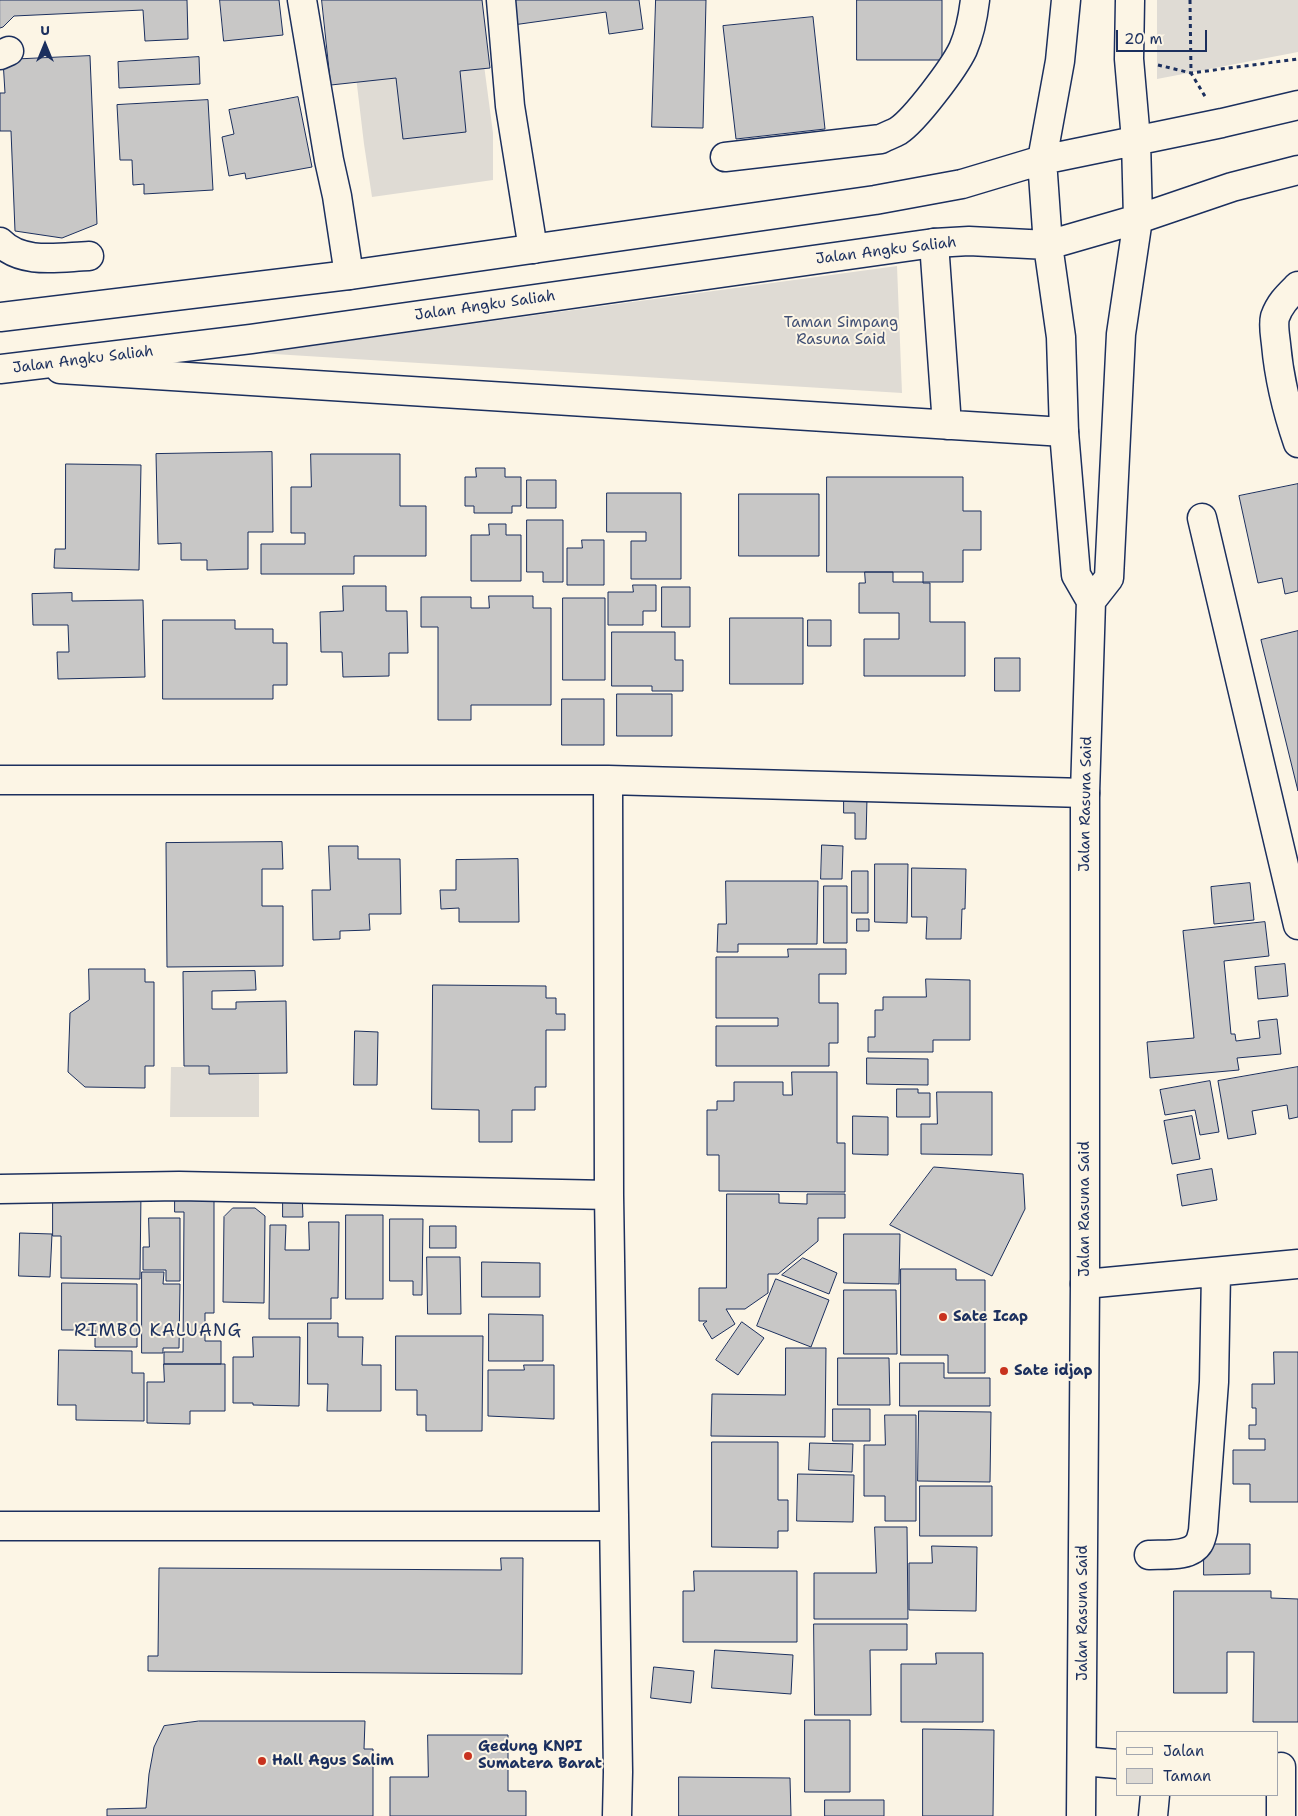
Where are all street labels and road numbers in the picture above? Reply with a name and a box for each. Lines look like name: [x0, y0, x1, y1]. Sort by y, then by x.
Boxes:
street label: Jalan Angku Saliah: [815, 233, 957, 269]
street label: Jalan Angku Saliah: [414, 287, 556, 325]
street label: Jalan Angku Saliah: [12, 342, 154, 378]
street label: Jalan Rasuna Said: [1076, 736, 1096, 872]
street label: Jalan Rasuna Said: [1076, 1141, 1094, 1277]
street label: Jalan Rasuna Said: [1074, 1545, 1092, 1681]

